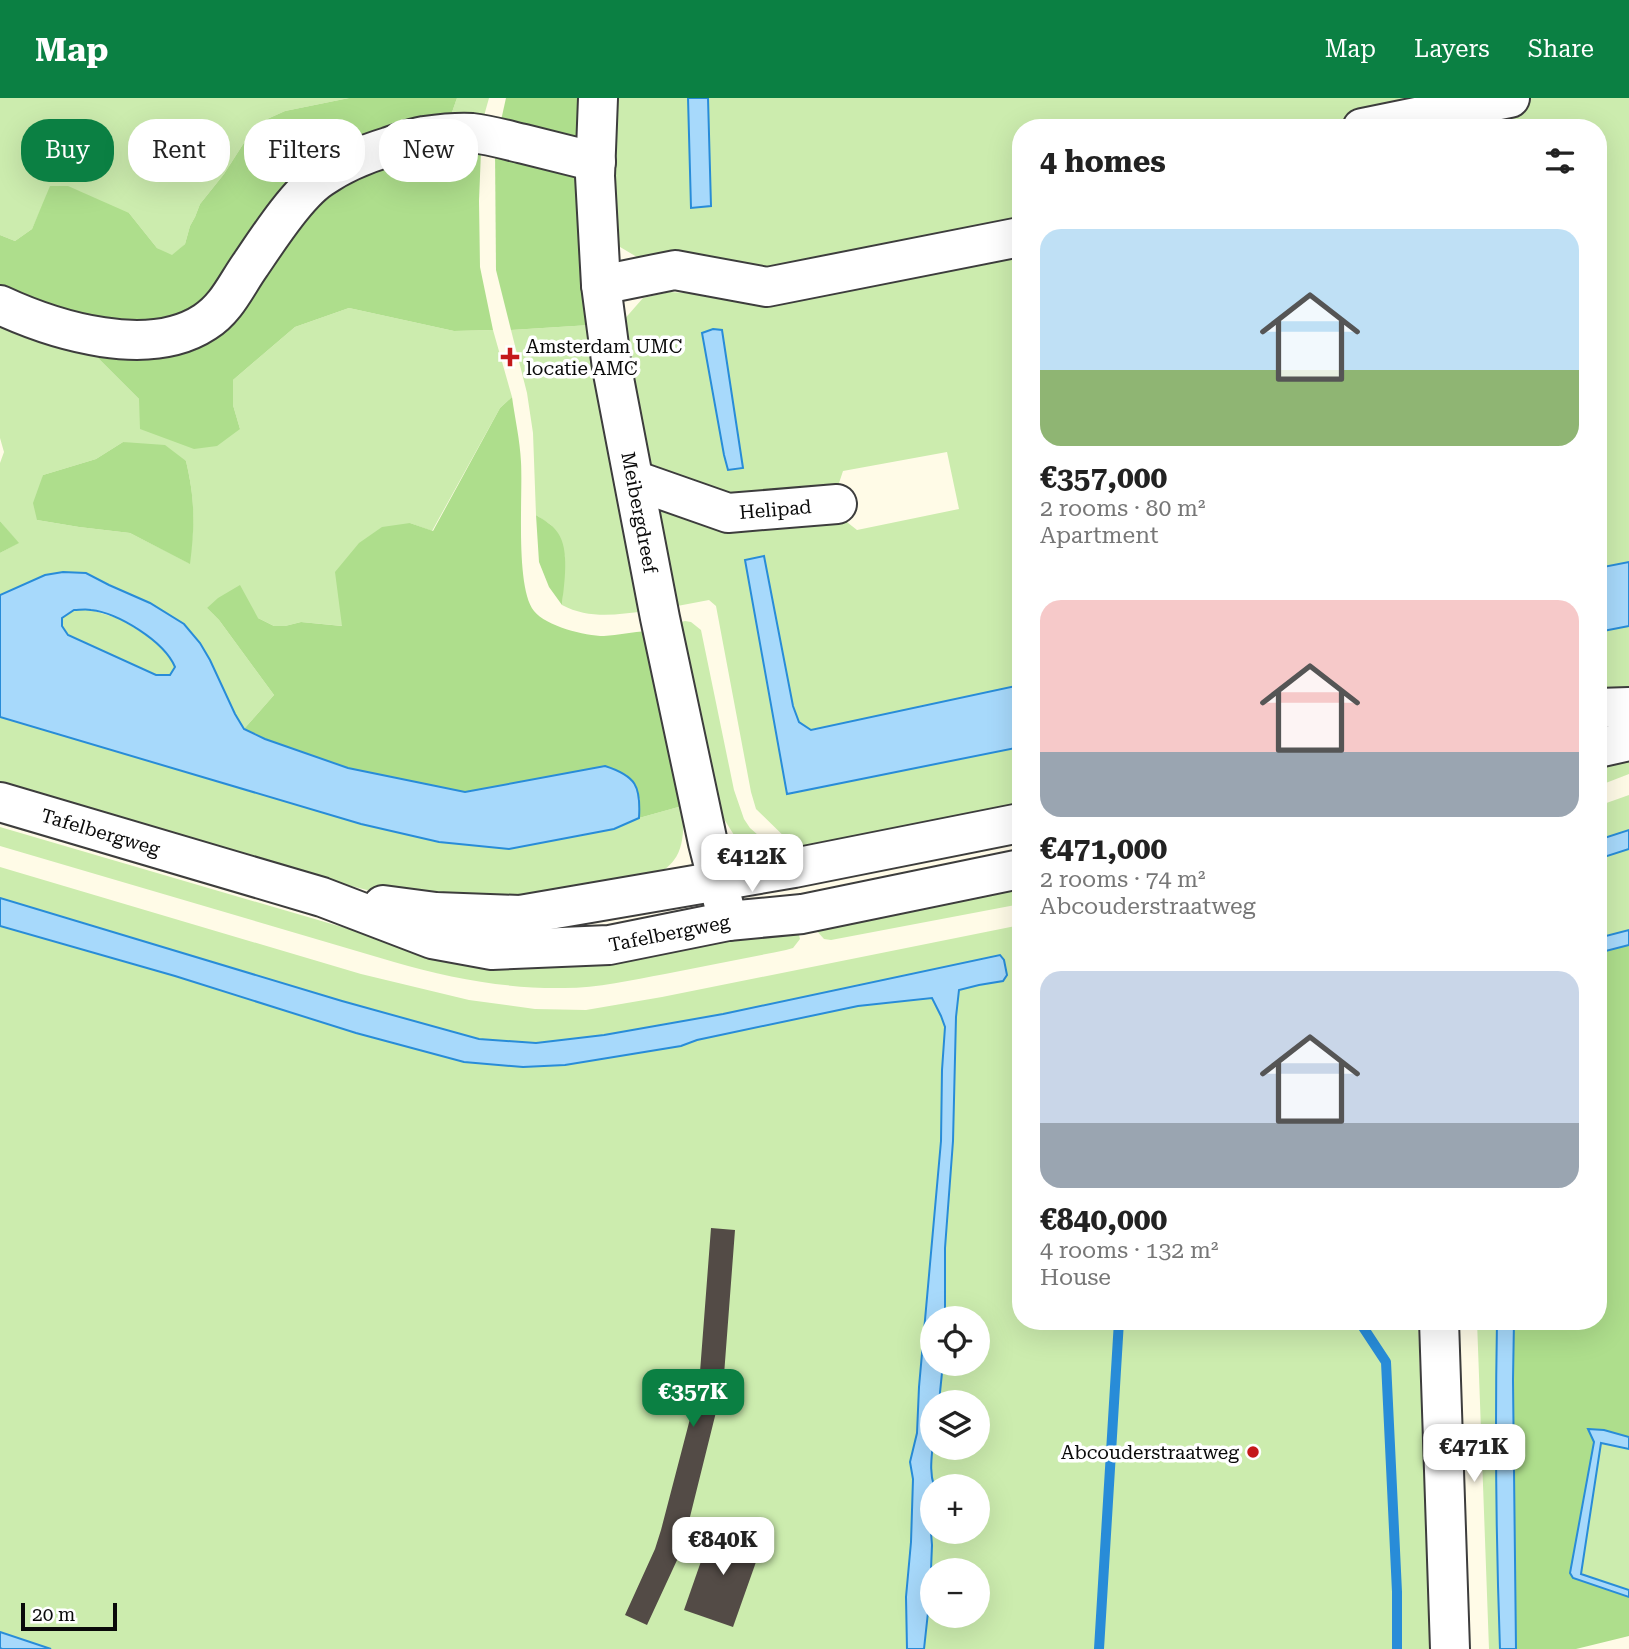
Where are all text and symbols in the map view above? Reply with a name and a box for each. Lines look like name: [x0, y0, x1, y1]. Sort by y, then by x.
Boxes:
text: Map: [35, 30, 109, 69]
text: Map: [1325, 35, 1376, 63]
text: Layers: [1414, 35, 1490, 63]
text: Share: [1528, 35, 1594, 63]
chip: Buy: [21, 119, 114, 182]
chip: Rent: [128, 119, 230, 182]
chip: Filters: [244, 119, 365, 182]
chip: New: [379, 119, 478, 182]
icon: filters: [1541, 142, 1579, 180]
text: 4 homes: [1040, 144, 1166, 179]
icon: home: [1247, 274, 1373, 400]
place label: Amsterdam UMC locatie AMC: [526, 335, 682, 380]
marker: Amsterdam UMC locatie AMC: [500, 347, 520, 367]
street label: Meibergdreef: [616, 450, 662, 576]
text: €357,000: [1040, 460, 1167, 495]
street label: Helipad: [738, 495, 812, 524]
text: 2 rooms · 80 m²: [1040, 495, 1206, 522]
text: Apartment: [1040, 522, 1159, 549]
icon: home: [1247, 645, 1373, 771]
street label: Tafelbergweg: [38, 804, 163, 861]
text: €471,000: [1040, 831, 1167, 866]
pin: €412K: [703, 834, 801, 894]
text: €412K: [717, 843, 787, 870]
text: 2 rooms · 74 m²: [1040, 866, 1206, 893]
text: Abcouderstraatweg: [1040, 893, 1256, 920]
street label: Tafelbergweg: [607, 910, 732, 957]
icon: home: [1247, 1016, 1373, 1142]
text: €840,000: [1040, 1202, 1167, 1237]
text: 4 rooms · 132 m²: [1040, 1237, 1218, 1264]
text: House: [1040, 1264, 1111, 1291]
map controls: [920, 1306, 990, 1628]
button: locate: [920, 1306, 990, 1376]
pin: €357K: [644, 1370, 742, 1429]
text: €357K: [658, 1378, 728, 1405]
button: layers: [920, 1390, 990, 1460]
pin: €471K: [1425, 1424, 1523, 1484]
text: €471K: [1439, 1433, 1509, 1460]
place label: Abcouderstraatweg: [1061, 1441, 1239, 1464]
marker: Abcouderstraatweg: [1245, 1444, 1261, 1460]
button: +: [920, 1474, 990, 1544]
pin: €840K: [674, 1518, 772, 1577]
text: €840K: [688, 1526, 758, 1553]
button: −: [920, 1558, 990, 1628]
scale bar: [21, 1600, 117, 1632]
text: 20 m: [32, 1603, 75, 1626]

